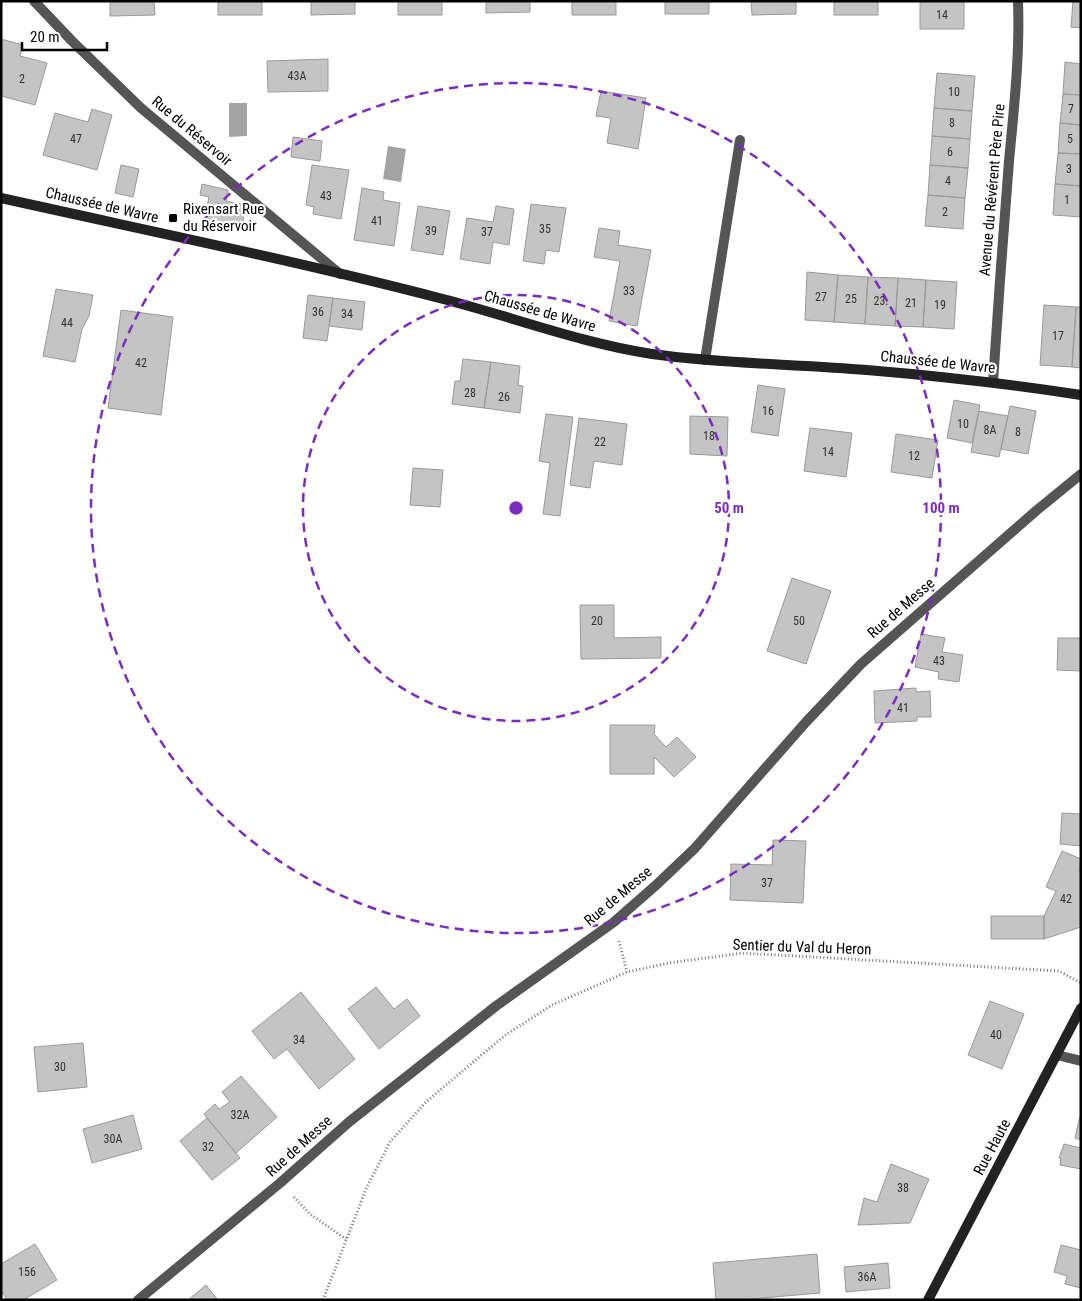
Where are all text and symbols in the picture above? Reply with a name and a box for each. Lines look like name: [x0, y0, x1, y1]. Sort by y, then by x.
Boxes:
house number: 14: [936, 8, 948, 22]
scale bar: [22, 20, 108, 52]
text: 20 m: [30, 28, 60, 46]
house number: 43A: [288, 69, 306, 83]
house number: 2: [19, 72, 25, 86]
house number: 10: [948, 85, 960, 99]
street label: Rue du Réservoir: [148, 92, 236, 170]
house number: 7: [1068, 102, 1074, 116]
street label: Avenue du Révérent Père Pire: [975, 103, 1009, 277]
house number: 8: [949, 116, 955, 130]
house number: 47: [70, 132, 82, 146]
house number: 5: [1067, 132, 1073, 146]
house number: 6: [947, 145, 953, 159]
house number: 3: [1066, 162, 1072, 176]
house number: 4: [945, 174, 951, 188]
street label: Chaussée de Wavre: [44, 183, 160, 227]
house number: 43: [320, 189, 332, 203]
house number: 1: [1064, 193, 1070, 207]
place label: Rixensart Rue du Réservoir: [183, 200, 264, 235]
house number: 2: [942, 205, 948, 219]
marker: Rixensart Rue du Réservoir: [167, 212, 179, 224]
house number: 41: [371, 214, 383, 228]
house number: 35: [539, 222, 551, 236]
house number: 39: [425, 224, 437, 238]
house number: 37: [481, 225, 493, 239]
house number: 33: [623, 284, 635, 298]
street label: Chaussée de Wavre: [482, 286, 598, 336]
house number: 27: [815, 290, 827, 304]
house number: 25: [845, 292, 857, 306]
house number: 23.: [873, 294, 889, 308]
house number: 21: [905, 296, 917, 310]
house number: 19: [934, 298, 946, 312]
house number: 36: [312, 305, 324, 319]
house number: 34: [341, 307, 353, 321]
house number: 44: [61, 316, 73, 330]
house number: 17: [1052, 329, 1064, 343]
street label: Chaussée de Wavre: [880, 347, 996, 377]
house number: 42: [135, 356, 147, 370]
house number: 28: [464, 386, 476, 400]
house number: 26: [498, 390, 510, 404]
house number: 16: [762, 404, 774, 418]
house number: 10: [957, 417, 969, 431]
house number: 8A: [984, 423, 997, 437]
house number: 8: [1015, 425, 1021, 439]
house number: 18: [703, 429, 715, 443]
house number: 22: [594, 435, 606, 449]
house number: 14: [822, 445, 834, 459]
house number: 12: [908, 449, 920, 463]
centre of rings: [507, 499, 525, 517]
text: 50 m: [714, 499, 744, 517]
text: 100 m: [922, 499, 960, 517]
street label: Rue de Messe: [864, 574, 938, 642]
house number: 20: [591, 614, 603, 628]
house number: 50: [793, 614, 805, 628]
house number: 43: [933, 654, 945, 668]
house number: 41: [897, 701, 909, 715]
street label: Rue de Messe: [581, 863, 655, 929]
house number: 37: [761, 876, 773, 890]
house number: 42: [1060, 892, 1072, 906]
street label: Sentier du Val du Heron: [732, 936, 872, 958]
house number: 40: [990, 1028, 1002, 1042]
house number: 34: [293, 1033, 305, 1047]
house number: 30: [54, 1060, 66, 1074]
house number: 32A: [231, 1108, 249, 1122]
street label: Rue de Messe: [262, 1112, 336, 1180]
street label: Rue Haute: [970, 1116, 1014, 1178]
house number: 30A: [104, 1132, 122, 1146]
house number: 32: [202, 1140, 214, 1154]
house number: 38: [897, 1181, 909, 1195]
house number: 156: [18, 1265, 36, 1279]
house number: 36A: [858, 1270, 876, 1284]

